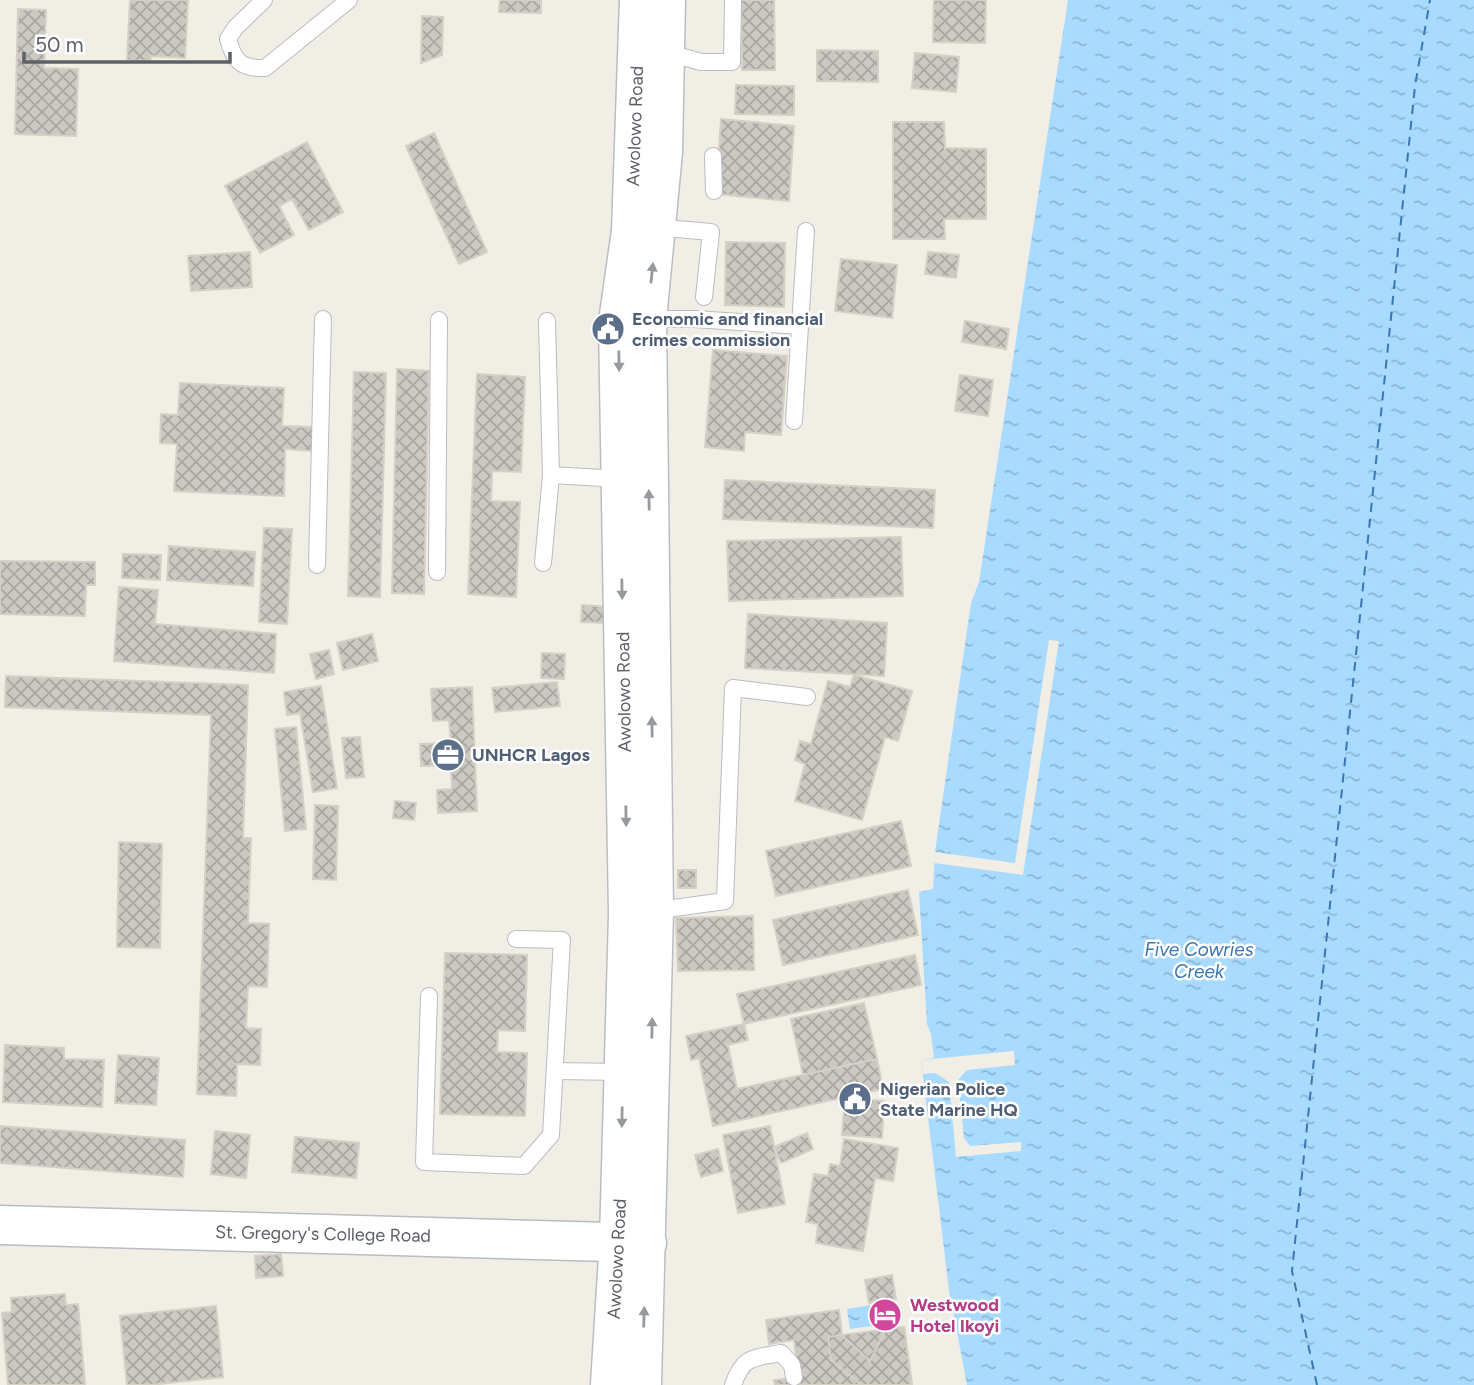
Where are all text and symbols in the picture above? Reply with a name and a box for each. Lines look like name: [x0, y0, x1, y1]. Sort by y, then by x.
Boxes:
scale bar: [24, 21, 231, 65]
text: 50 m: [35, 32, 84, 57]
street label: Awolowo Road: [622, 65, 648, 187]
one-way arrow: [647, 261, 658, 283]
place label: Economic and financial crimes commission: [632, 308, 823, 351]
public building icon: Economic and financial crimes commission: [589, 310, 627, 348]
one-way arrow: [613, 350, 624, 372]
one-way arrow: [644, 489, 655, 511]
one-way arrow: [617, 578, 628, 600]
street label: Awolowo Road: [612, 631, 636, 753]
one-way arrow: [646, 716, 658, 738]
office icon: UNHCR Lagos: [429, 736, 467, 774]
place label: UNHCR Lagos: [472, 744, 591, 766]
one-way arrow: [620, 805, 632, 827]
water label: Five Cowries Creek: [1144, 938, 1254, 983]
one-way arrow: [646, 1017, 658, 1039]
place label: Nigerian Police State Marine HQ: [880, 1078, 1018, 1121]
public building icon: Nigerian Police State Marine HQ: [836, 1080, 874, 1118]
one-way arrow: [616, 1106, 627, 1128]
street label: Awolowo Road: [603, 1198, 631, 1320]
street label: St. Gregory's College Road: [215, 1221, 431, 1247]
place label: Westwood Hotel Ikoyi: [910, 1294, 999, 1337]
hotel icon: Westwood Hotel Ikoyi: [866, 1296, 904, 1334]
one-way arrow: [639, 1306, 650, 1328]

